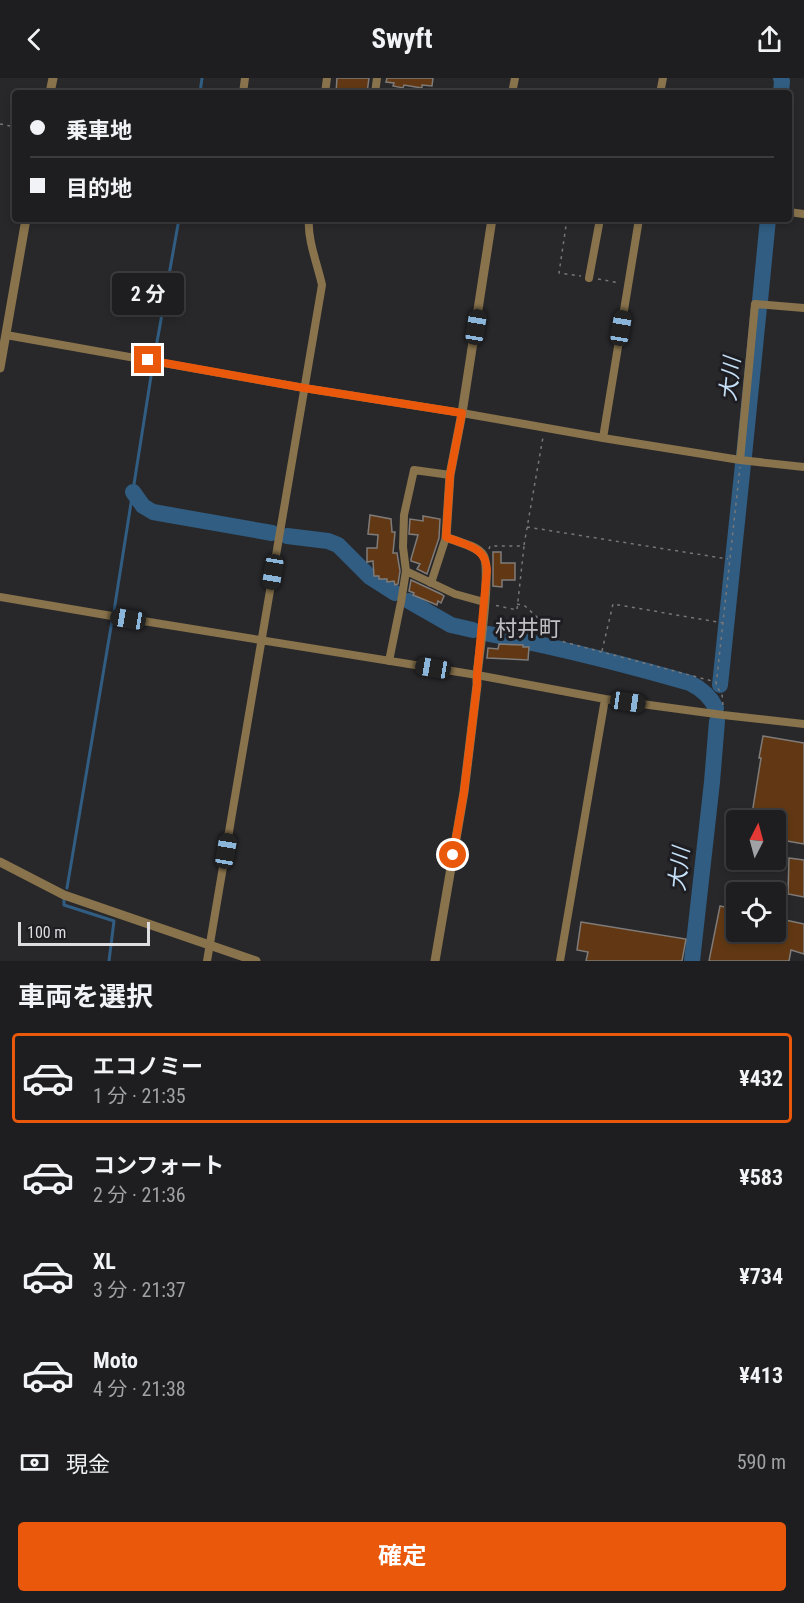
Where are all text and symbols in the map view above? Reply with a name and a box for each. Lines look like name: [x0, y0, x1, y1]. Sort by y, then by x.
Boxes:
icon: back: [18, 23, 51, 56]
text: Swyft: [372, 23, 433, 55]
icon: share: [753, 23, 786, 56]
text: 乗車地: [66, 118, 132, 143]
text: 目的地: [66, 176, 132, 201]
callout: 2 分: [112, 273, 184, 315]
text: 2 分: [131, 282, 165, 306]
car: [464, 308, 488, 346]
car: [609, 309, 633, 347]
route end: [134, 346, 161, 373]
water label: 大川: [715, 354, 745, 402]
car: [261, 553, 285, 591]
car: [109, 607, 147, 631]
district label: 村井町: [495, 616, 561, 641]
car: [414, 656, 452, 680]
car: [609, 691, 647, 713]
north arrow: [726, 810, 786, 870]
map controls: [726, 810, 786, 942]
car: [214, 832, 238, 870]
route start: [439, 841, 466, 868]
water label: 大川: [664, 844, 694, 892]
button: locate: [726, 882, 786, 942]
scale bar: [18, 919, 150, 947]
text: 100 m: [27, 923, 66, 942]
text: 車両を選択: [18, 981, 153, 1013]
icon: car: [21, 1051, 75, 1105]
text: エコノミー: [93, 1054, 203, 1079]
text: ¥432: [739, 1066, 783, 1091]
text: 1 分 · 21:35: [93, 1084, 186, 1108]
icon: car: [21, 1150, 75, 1204]
text: コンフォート: [93, 1153, 224, 1178]
text: ¥583: [739, 1165, 783, 1190]
text: 2 分 · 21:36: [93, 1183, 186, 1207]
icon: car: [21, 1249, 75, 1303]
text: XL: [93, 1249, 116, 1274]
text: ¥734: [739, 1264, 783, 1289]
text: 3 分 · 21:37: [93, 1278, 186, 1302]
icon: car: [21, 1348, 75, 1402]
text: Moto: [93, 1348, 138, 1373]
text: ¥413: [739, 1363, 783, 1388]
text: 4 分 · 21:38: [93, 1377, 186, 1401]
icon: cash: [18, 1446, 51, 1479]
text: 590 m: [737, 1450, 786, 1474]
text: 現金: [66, 1452, 110, 1477]
button: 確定: [18, 1522, 786, 1591]

